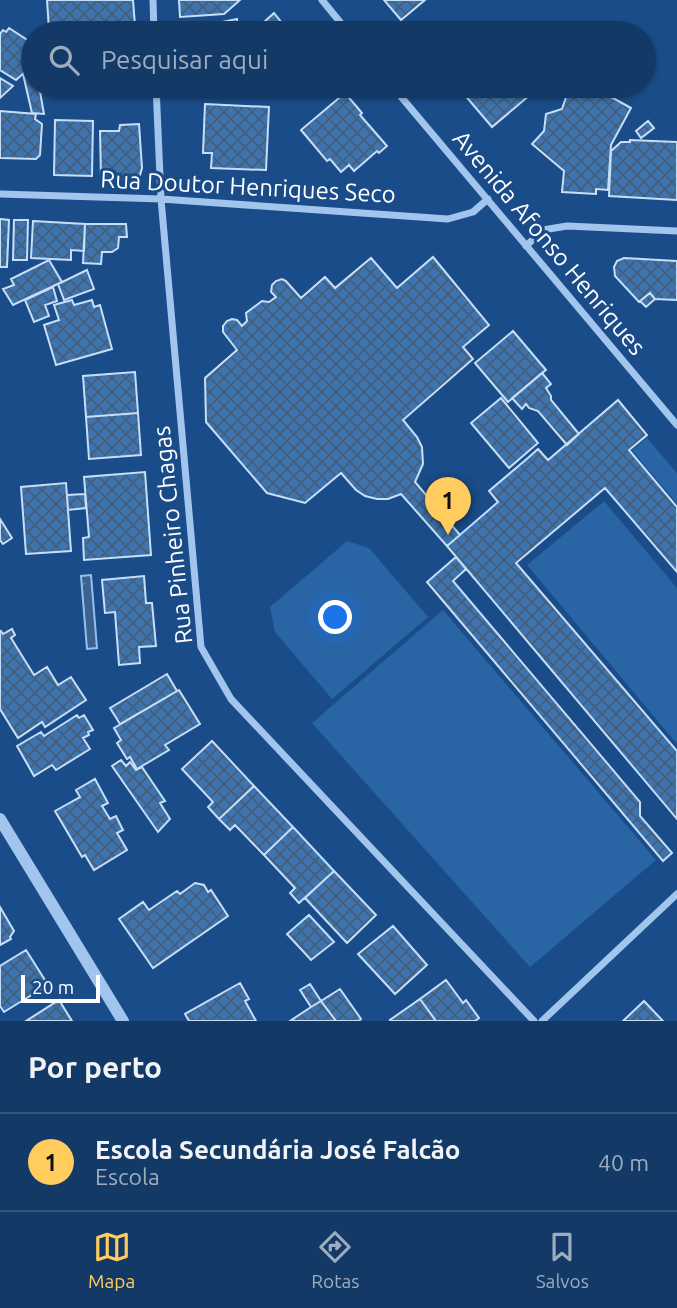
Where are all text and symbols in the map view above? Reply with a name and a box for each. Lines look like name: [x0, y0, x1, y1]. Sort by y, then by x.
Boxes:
search box: [21, 21, 656, 98]
icon: search: [45, 41, 83, 79]
text: Pesquisar aqui: [101, 45, 268, 74]
street label: Avenida Afonso Henriques: [448, 125, 651, 360]
street label: Rua Doutor Henriques Seco: [100, 165, 396, 208]
street label: Rua Pinheiro Chagas: [148, 425, 197, 645]
pin: 1: [425, 477, 471, 535]
your location: [318, 600, 352, 634]
scale bar: [21, 972, 100, 1004]
text: 20 m: [32, 976, 74, 998]
text: Por perto: [28, 1050, 162, 1084]
text: Escola Secundária José Falcão: [95, 1135, 460, 1164]
text: 1: [45, 1150, 57, 1175]
text: 40 m: [598, 1150, 649, 1175]
text: Escola: [95, 1164, 160, 1189]
tab: Mapa: [88, 1228, 135, 1292]
tab: Rotas: [311, 1228, 360, 1292]
tab: Salvos: [536, 1228, 589, 1292]

